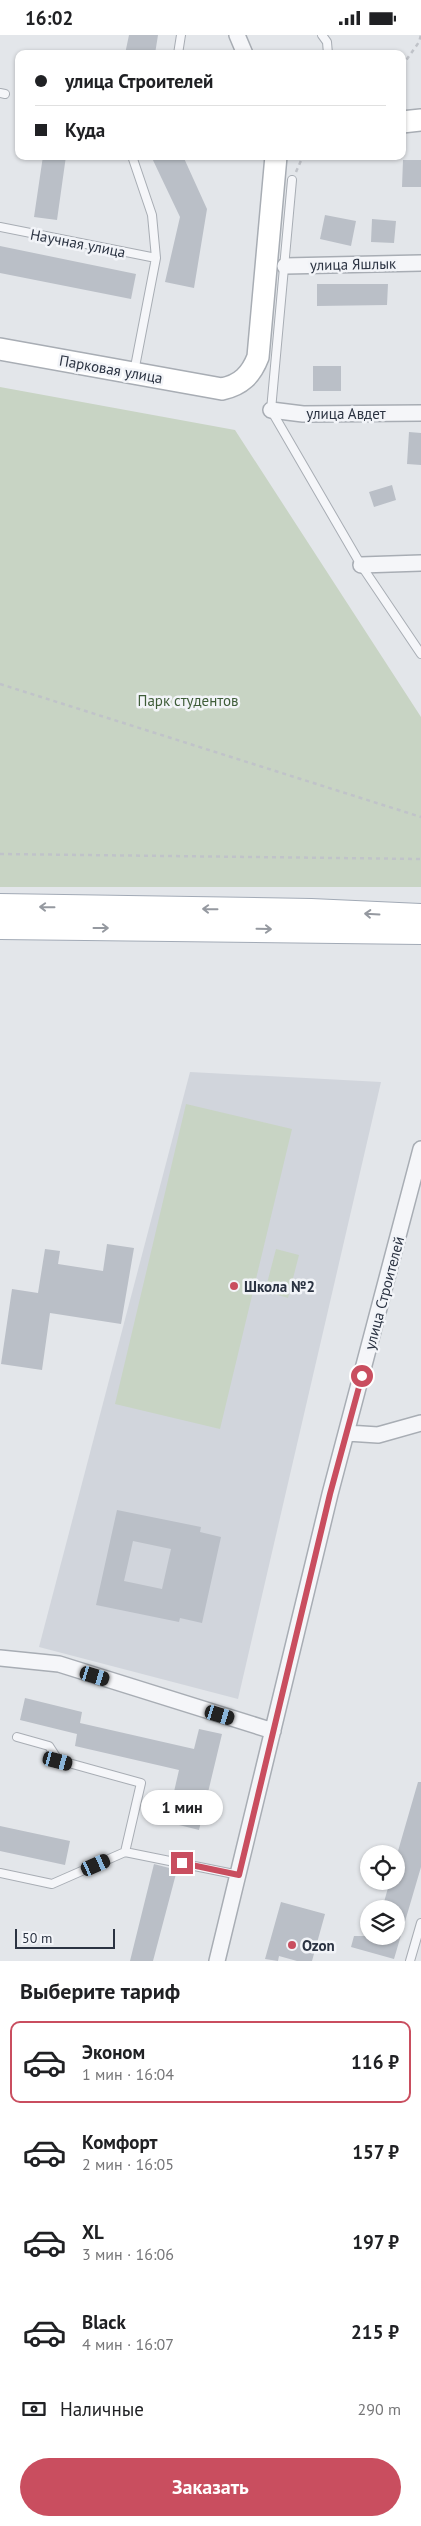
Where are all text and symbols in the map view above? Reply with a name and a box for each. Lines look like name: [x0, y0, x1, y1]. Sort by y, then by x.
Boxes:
text: 16:02: [25, 6, 73, 30]
text: улица Строителей: [65, 69, 213, 93]
text: Куда: [65, 118, 105, 142]
street label: Научная улица: [29, 224, 127, 262]
street label: улица Яшлык: [310, 254, 397, 274]
street label: Парковая улица: [58, 351, 164, 387]
street label: улица Авдет: [306, 404, 386, 423]
park label: Парк студентов: [138, 691, 238, 710]
one-way arrow: [40, 902, 56, 912]
one-way arrow: [202, 905, 218, 914]
one-way arrow: [365, 909, 381, 918]
one-way arrow: [92, 923, 109, 933]
one-way arrow: [255, 924, 271, 934]
street label: улица Строителей: [360, 1234, 408, 1352]
place label: Школа №2: [244, 1277, 315, 1296]
marker: Школа №2: [228, 1280, 240, 1292]
route start: [351, 1365, 373, 1387]
car: [78, 1664, 111, 1688]
car: [203, 1703, 236, 1727]
car: [41, 1750, 74, 1772]
callout: 1 мин: [141, 1791, 223, 1825]
text: 1 мин: [161, 1797, 203, 1817]
map controls: [360, 1845, 405, 1945]
button: locate: [360, 1845, 405, 1890]
car: [79, 1852, 112, 1878]
route end: [171, 1852, 193, 1874]
button: layers: [360, 1900, 405, 1945]
scale bar: [15, 1926, 115, 1949]
text: 50 m: [22, 1929, 52, 1947]
place label: Ozon: [302, 1936, 335, 1955]
marker: Ozon: [286, 1939, 298, 1951]
text: Выберите тариф: [20, 1977, 180, 2005]
icon: car: [22, 2040, 67, 2085]
text: Эконом: [82, 2040, 145, 2064]
text: 116 ₽: [351, 2050, 399, 2074]
text: 1 мин · 16:04: [82, 2064, 174, 2084]
icon: car: [22, 2130, 67, 2175]
text: Комфорт: [82, 2130, 158, 2154]
text: 157 ₽: [352, 2140, 399, 2164]
text: 2 мин · 16:05: [82, 2154, 174, 2174]
icon: car: [22, 2220, 67, 2265]
text: XL: [82, 2220, 104, 2244]
text: 197 ₽: [352, 2230, 399, 2254]
text: 3 мин · 16:06: [82, 2244, 174, 2264]
icon: car: [22, 2310, 67, 2355]
text: Black: [82, 2310, 126, 2334]
text: 215 ₽: [351, 2320, 399, 2344]
text: 4 мин · 16:07: [82, 2334, 174, 2354]
icon: cash: [20, 2395, 48, 2423]
text: Наличные: [60, 2397, 144, 2421]
text: 290 m: [358, 2399, 401, 2419]
button: Заказать: [20, 2458, 401, 2516]

